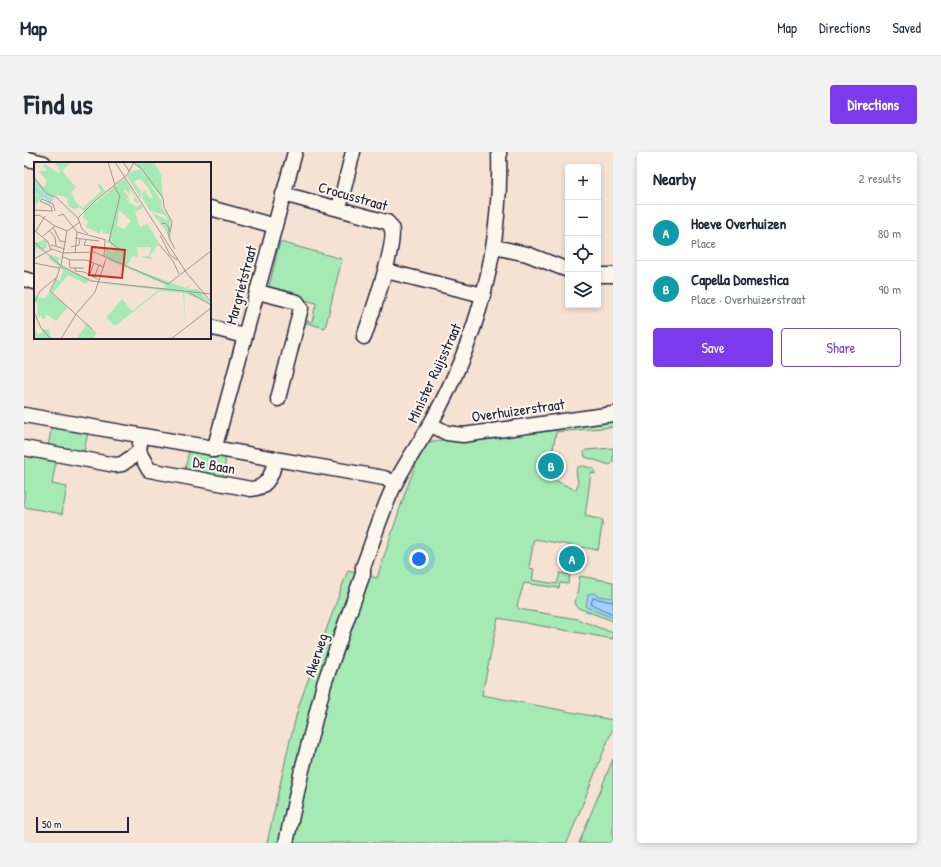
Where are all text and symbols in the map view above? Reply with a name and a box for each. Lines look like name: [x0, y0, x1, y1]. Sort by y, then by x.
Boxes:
text: Map: [20, 15, 47, 41]
text: Map: [777, 18, 797, 37]
text: Directions: [819, 18, 870, 37]
text: Saved: [892, 18, 921, 37]
text: Find us: [24, 85, 93, 123]
button: Directions: [830, 85, 917, 124]
inset map: [34, 162, 211, 339]
map controls: [565, 164, 601, 308]
button: +: [565, 164, 601, 200]
text: Nearby: [653, 167, 696, 190]
text: 2 results: [859, 169, 901, 187]
street label: Crocusstraat: [316, 176, 391, 216]
button: −: [565, 200, 601, 236]
text: Hoeve Overhuizen: [691, 213, 786, 234]
text: A: [663, 224, 669, 242]
text: 80 m: [878, 224, 901, 242]
text: Place: [691, 234, 716, 252]
button: locate: [565, 236, 601, 272]
street label: Margrietstraat: [220, 242, 262, 327]
text: Capella Domestica: [691, 269, 789, 290]
button: layers: [565, 272, 601, 308]
text: B: [663, 280, 669, 298]
text: 90 m: [879, 280, 901, 298]
text: Place · Overhuizerstraat: [691, 290, 806, 308]
street label: Minister Ruijsstraat: [402, 319, 467, 426]
button: Save: [653, 328, 773, 367]
button: Share: [781, 328, 901, 367]
street label: Overhuizerstraat: [470, 393, 567, 427]
street label: De Baan: [191, 451, 237, 479]
pin: B: [538, 451, 564, 481]
pin: A: [559, 544, 585, 574]
your location: [409, 549, 429, 569]
street label: Akerweg: [299, 630, 333, 680]
scale bar: [36, 815, 129, 834]
text: 50 m: [42, 817, 62, 831]

